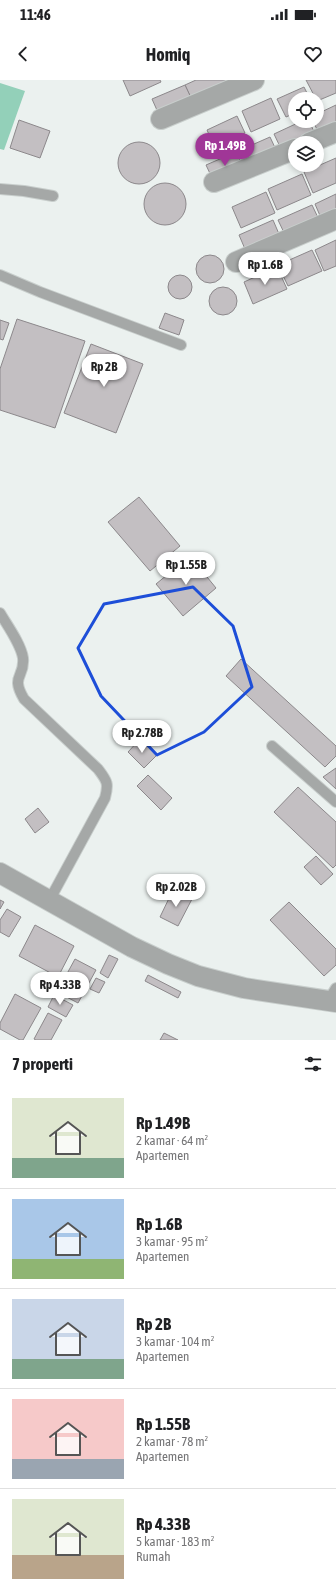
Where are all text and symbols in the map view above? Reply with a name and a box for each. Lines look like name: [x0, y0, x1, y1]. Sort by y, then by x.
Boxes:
text: 11:46: [20, 6, 51, 23]
icon: back: [12, 43, 34, 65]
icon: heart: [302, 43, 324, 65]
text: Homiq: [146, 44, 190, 65]
map controls: [288, 92, 324, 172]
button: locate: [288, 92, 324, 128]
pin: Rp 1.49B: [184, 133, 266, 167]
button: layers: [288, 136, 324, 172]
text: Rp 1.49B: [204, 138, 246, 153]
pin: Rp 1.6B: [228, 252, 302, 286]
text: Rp 1.6B: [247, 257, 283, 272]
pin: Rp 2B: [76, 354, 132, 388]
text: Rp 2B: [91, 359, 117, 374]
pin: Rp 1.55B: [145, 552, 227, 586]
text: Rp 1.55B: [165, 557, 207, 572]
pin: Rp 2.78B: [101, 720, 183, 754]
text: Rp 2.78B: [121, 725, 163, 740]
pin: Rp 2.02B: [135, 874, 217, 908]
text: Rp 2.02B: [155, 879, 197, 894]
pin: Rp 4.33B: [19, 972, 101, 1006]
text: Rp 4.33B: [39, 977, 81, 992]
icon: filters: [302, 1053, 324, 1075]
text: 7 properti: [12, 1054, 73, 1074]
text: Rp 1.49B: [136, 1113, 190, 1133]
icon: home: [44, 1114, 92, 1162]
text: 2 kamar · 64 m²: [136, 1133, 208, 1148]
text: Apartemen: [136, 1148, 189, 1163]
text: Rp 1.6B: [136, 1214, 182, 1234]
icon: home: [44, 1215, 92, 1263]
text: 3 kamar · 95 m²: [136, 1234, 208, 1249]
text: Apartemen: [136, 1249, 189, 1264]
text: Rp 2B: [136, 1314, 171, 1334]
icon: home: [44, 1315, 92, 1363]
text: 3 kamar · 104 m²: [136, 1334, 214, 1349]
text: Apartemen: [136, 1349, 189, 1364]
text: Rp 1.55B: [136, 1414, 190, 1434]
icon: home: [44, 1415, 92, 1463]
text: 2 kamar · 78 m²: [136, 1434, 208, 1449]
text: Apartemen: [136, 1449, 189, 1464]
text: Rp 4.33B: [136, 1514, 190, 1534]
icon: home: [44, 1515, 92, 1563]
text: 5 kamar · 183 m²: [136, 1534, 214, 1549]
text: Rumah: [136, 1549, 171, 1564]

